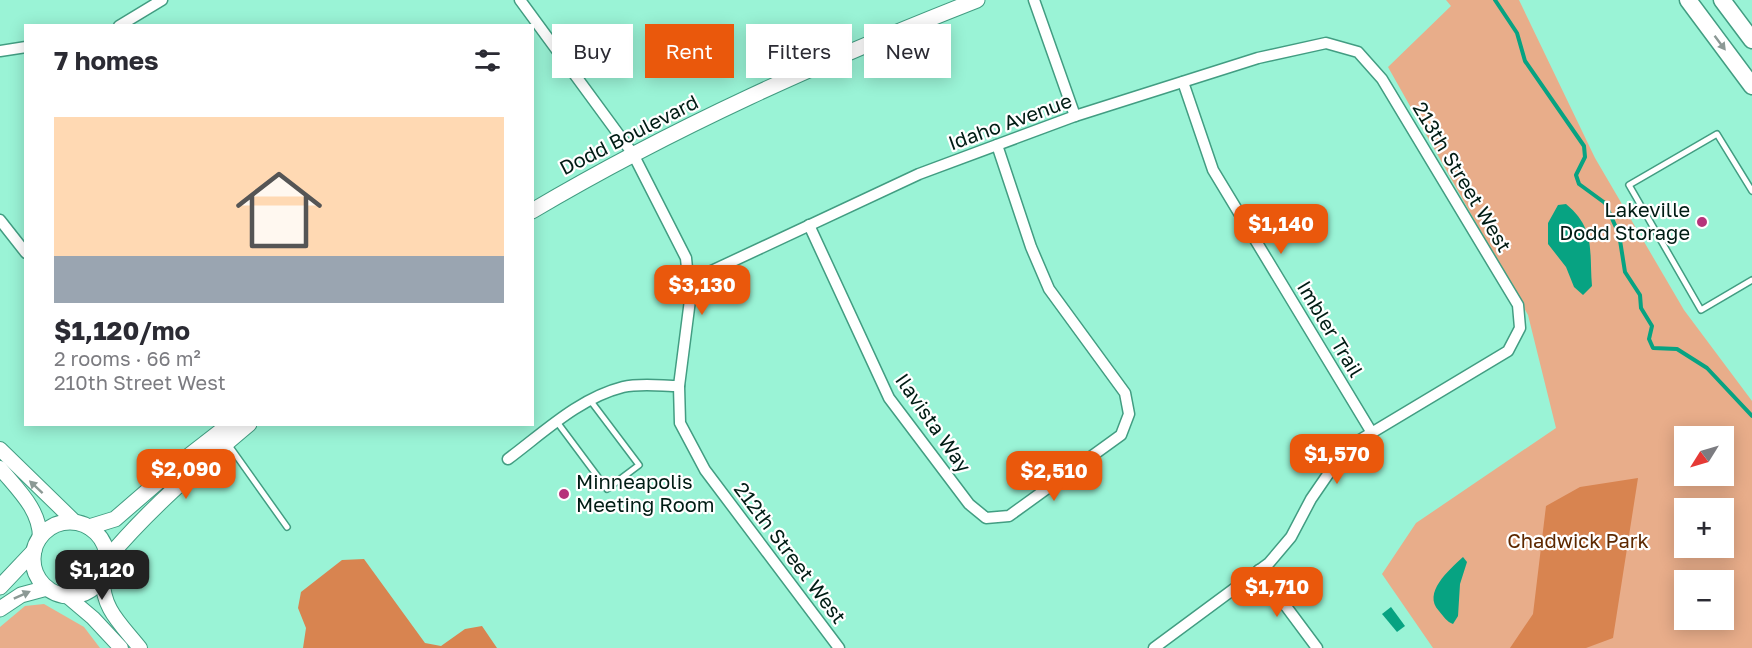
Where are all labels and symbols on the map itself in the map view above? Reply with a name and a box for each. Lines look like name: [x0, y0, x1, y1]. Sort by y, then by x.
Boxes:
one-way arrow: [1713, 36, 1725, 51]
street label: Idaho Avenue: [945, 88, 1075, 155]
street label: Dodd Boulevard: [555, 89, 702, 179]
street label: 213th Street West: [1409, 97, 1517, 256]
place label: Lakeville Dodd Storage: [1559, 197, 1690, 244]
pin: $1,140: [1232, 204, 1330, 255]
marker: Lakeville Dodd Storage: [1695, 215, 1709, 229]
pin: $3,130: [653, 265, 751, 316]
street label: Imbler Trail: [1293, 276, 1369, 381]
street label: Ilavista Way: [891, 368, 977, 477]
north arrow: [1674, 426, 1734, 486]
pin: $1,570: [1288, 434, 1386, 485]
pin: $2,090: [137, 449, 235, 500]
pin: $2,510: [1005, 451, 1103, 502]
place label: Minneapolis Meeting Room: [576, 469, 714, 516]
street label: 212th Street West: [730, 477, 852, 628]
one-way arrow: [29, 480, 44, 494]
marker: Minneapolis Meeting Room: [557, 487, 571, 501]
park label: Chadwick Park: [1507, 528, 1649, 552]
pin: $1,120: [53, 550, 151, 601]
pin: $1,710: [1228, 567, 1326, 618]
one-way arrow: [14, 590, 32, 600]

